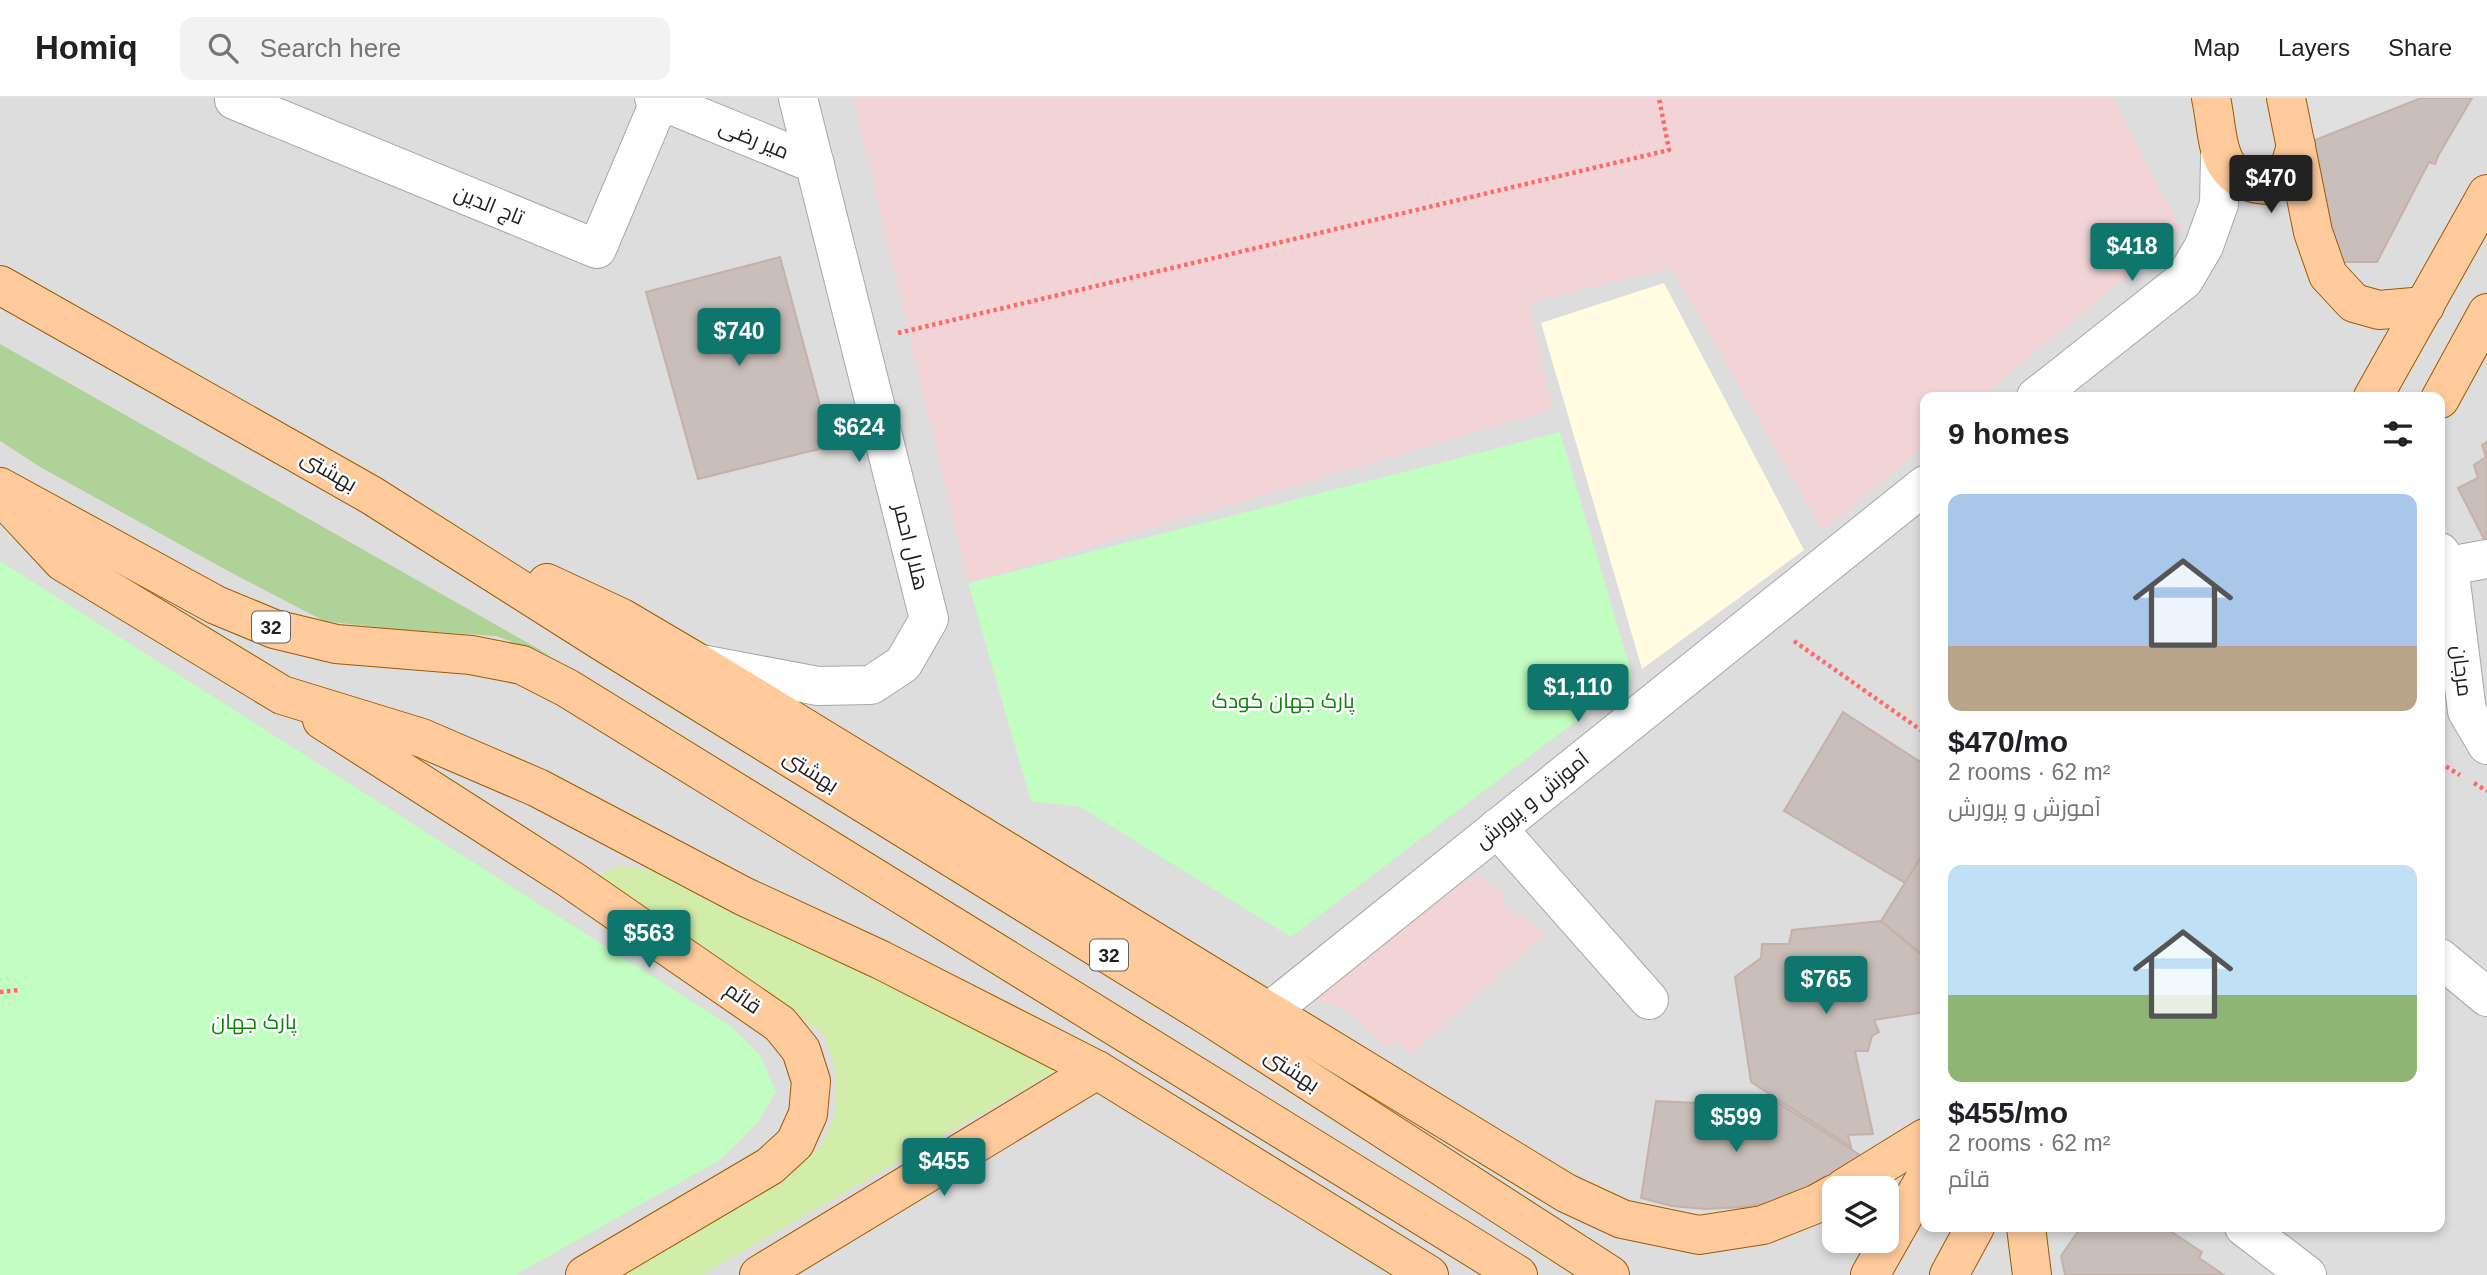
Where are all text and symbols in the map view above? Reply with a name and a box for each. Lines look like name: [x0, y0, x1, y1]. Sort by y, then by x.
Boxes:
search box: [180, 17, 670, 80]
text: Homiq: [35, 29, 138, 66]
icon: search: [204, 29, 242, 67]
text: Search here: [260, 33, 401, 63]
text: Map: [2193, 34, 2240, 61]
text: Layers: [2278, 34, 2350, 61]
text: Share: [2388, 34, 2452, 61]
street label: میر رضی: [715, 114, 792, 165]
pin: $470: [2230, 156, 2312, 215]
text: $470: [2245, 165, 2297, 191]
street label: تاج الدین: [450, 180, 528, 232]
pin: $418: [2091, 223, 2173, 283]
text: $418: [2106, 233, 2158, 259]
pin: $740: [698, 308, 780, 368]
text: $740: [713, 318, 765, 344]
pin: $624: [818, 404, 900, 464]
text: $624: [833, 414, 885, 440]
icon: filters: [2379, 415, 2417, 453]
text: 9 homes: [1948, 417, 2070, 450]
street label: بهشتى: [296, 445, 361, 497]
street label: هلال احمر: [887, 500, 933, 593]
icon: home: [2120, 540, 2246, 666]
road number: 32: [252, 612, 290, 642]
street label: مرجان: [2446, 644, 2477, 698]
pin: $1,110: [1521, 664, 1635, 724]
text: $1,110: [1543, 674, 1613, 700]
park label: پارک جهان کودک: [1211, 689, 1355, 715]
text: $470/mo: [1948, 725, 2068, 758]
street label: بهشتى: [778, 745, 843, 798]
street label: آموزش و پرورش: [1470, 747, 1595, 855]
text: 2 rooms · 62 m²: [1948, 759, 2110, 785]
text: آموزش و پرورش: [1948, 795, 2101, 821]
pin: $563: [608, 910, 690, 970]
icon: home: [2120, 911, 2246, 1037]
text: $563: [623, 920, 675, 946]
road number: 32: [1090, 940, 1128, 970]
pin: $765: [1785, 956, 1867, 1016]
text: $765: [1800, 966, 1852, 992]
street label: قائم: [719, 977, 766, 1020]
park label: پارک جهان: [211, 1010, 297, 1036]
street label: بهشتى: [1259, 1043, 1324, 1097]
pin: $599: [1695, 1094, 1777, 1154]
text: $455/mo: [1948, 1096, 2068, 1129]
text: $599: [1710, 1104, 1762, 1130]
text: 2 rooms · 62 m²: [1948, 1130, 2110, 1156]
pin: $455: [903, 1138, 985, 1198]
text: $455: [918, 1148, 970, 1174]
text: قائم: [1948, 1166, 1990, 1192]
map controls: [1822, 1176, 1899, 1253]
button: layers: [1822, 1176, 1899, 1253]

